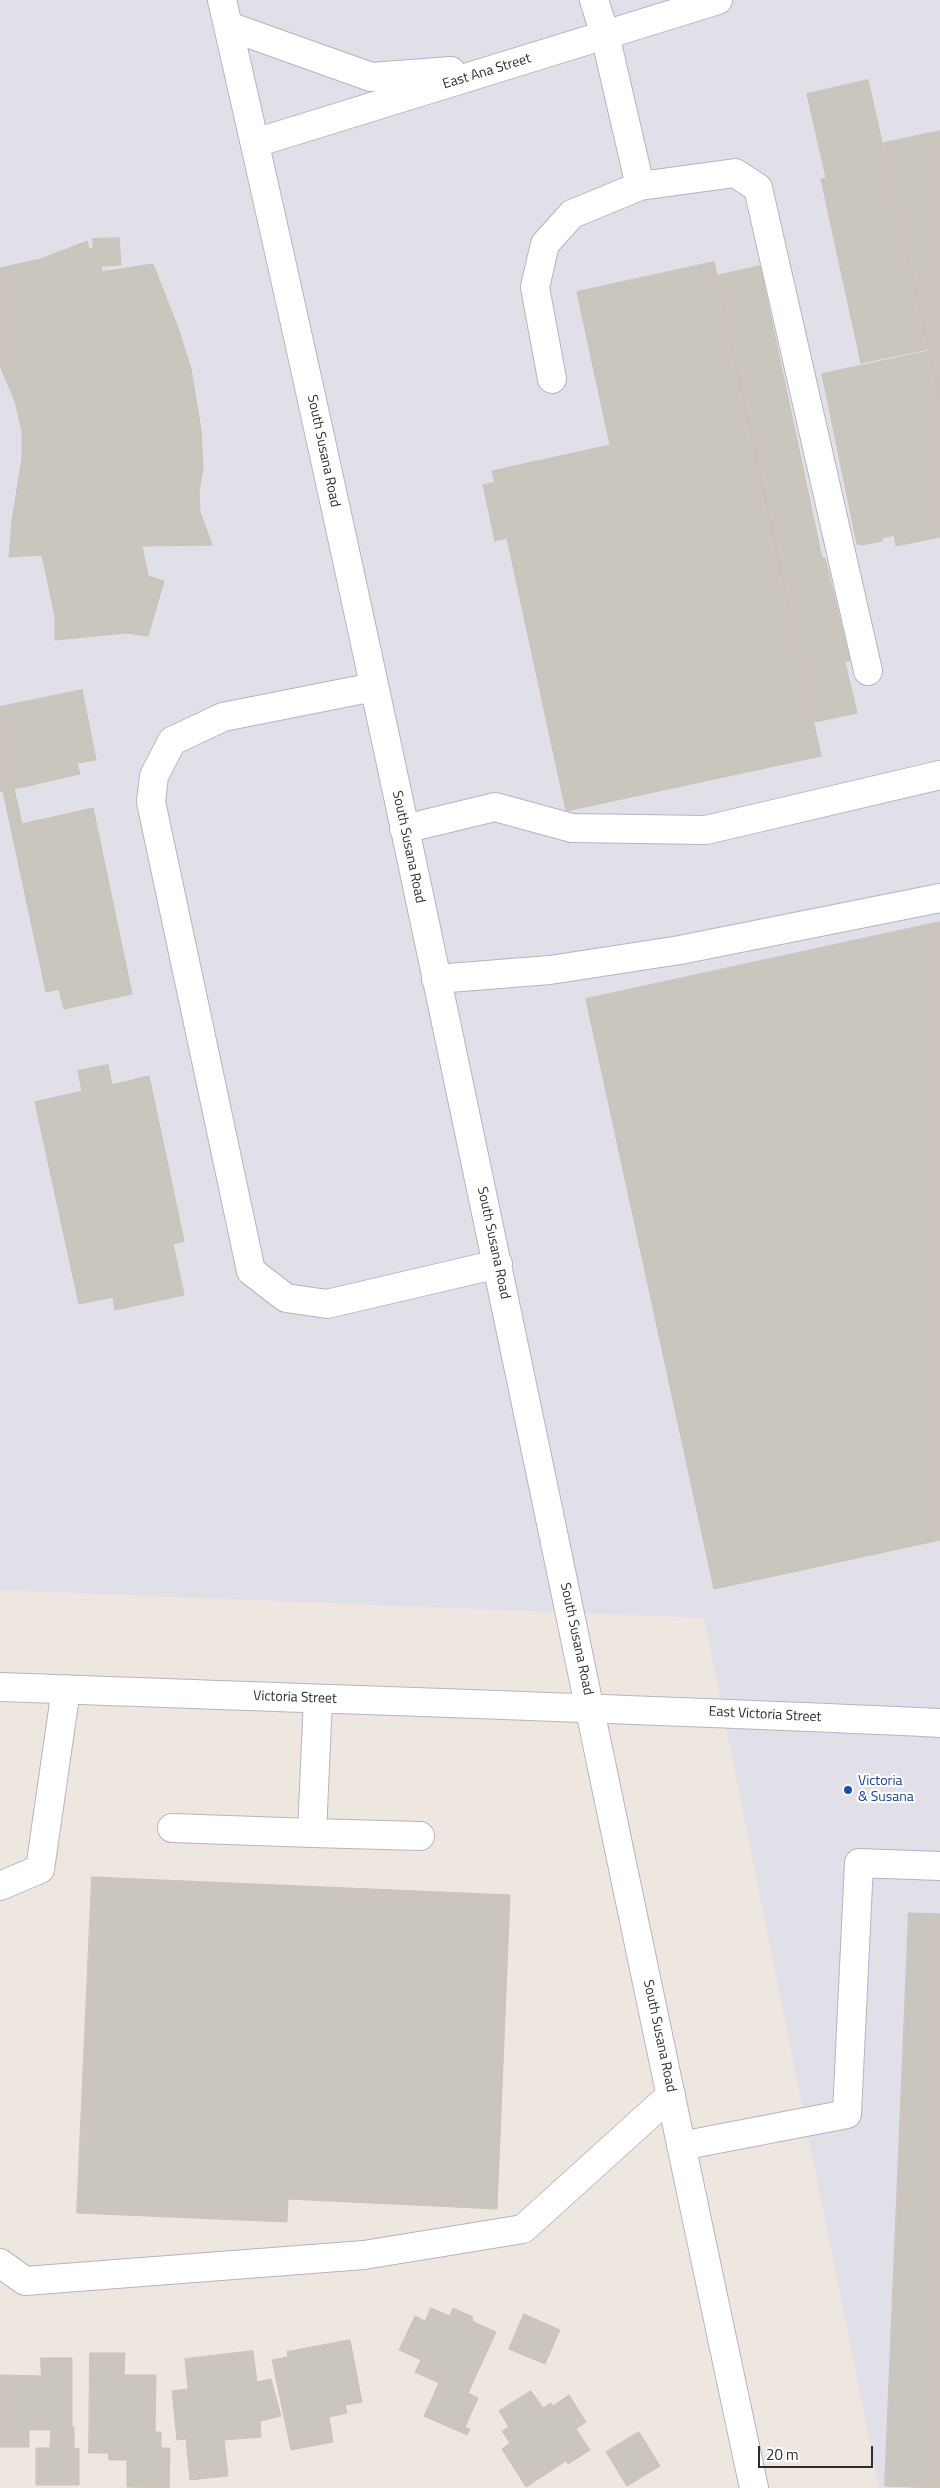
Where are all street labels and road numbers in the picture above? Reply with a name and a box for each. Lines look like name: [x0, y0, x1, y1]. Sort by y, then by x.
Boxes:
street label: East Ana Street: [441, 51, 533, 93]
street label: South Susana Road: [303, 393, 343, 509]
street label: South Susana Road: [388, 789, 428, 905]
street label: South Susana Road: [473, 1185, 513, 1301]
street label: South Susana Road: [556, 1581, 596, 1697]
street label: Victoria Street: [253, 1688, 337, 1708]
street label: East Victoria Street: [708, 1704, 822, 1726]
street label: South Susana Road: [639, 1978, 679, 2094]

